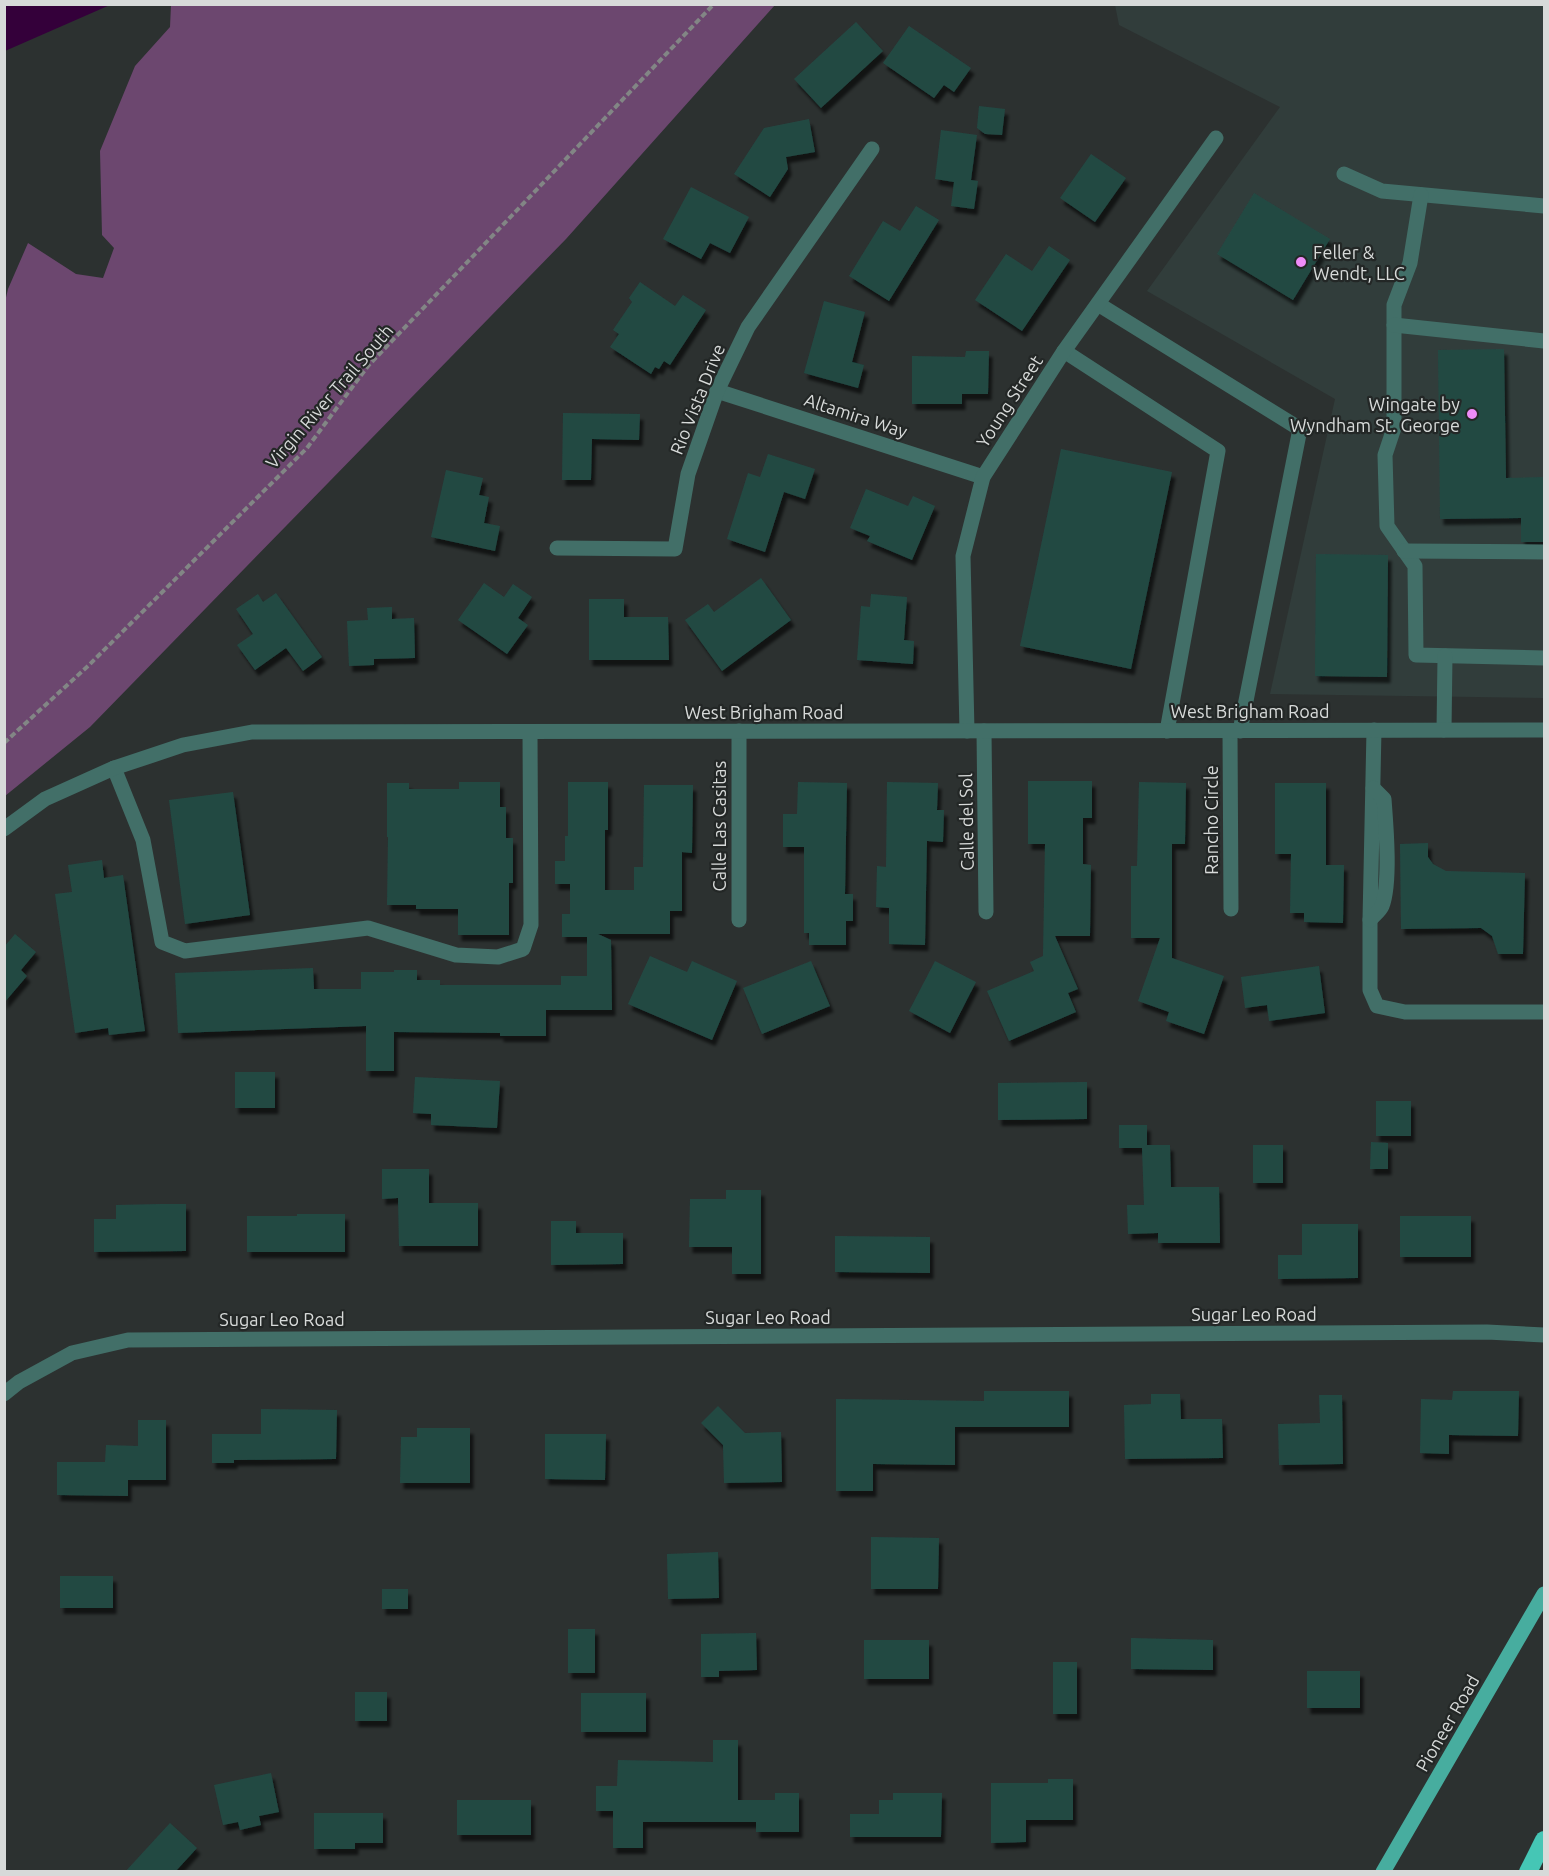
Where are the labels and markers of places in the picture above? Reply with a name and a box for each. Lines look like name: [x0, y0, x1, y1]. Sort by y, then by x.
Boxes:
place label: Feller & Wendt, LLC: [1313, 242, 1405, 283]
marker: Feller & Wendt, LLC: [1294, 255, 1308, 269]
place label: Wingate by Wyndham St. George: [1290, 394, 1460, 435]
marker: Wingate by Wyndham St. George: [1465, 407, 1479, 421]

